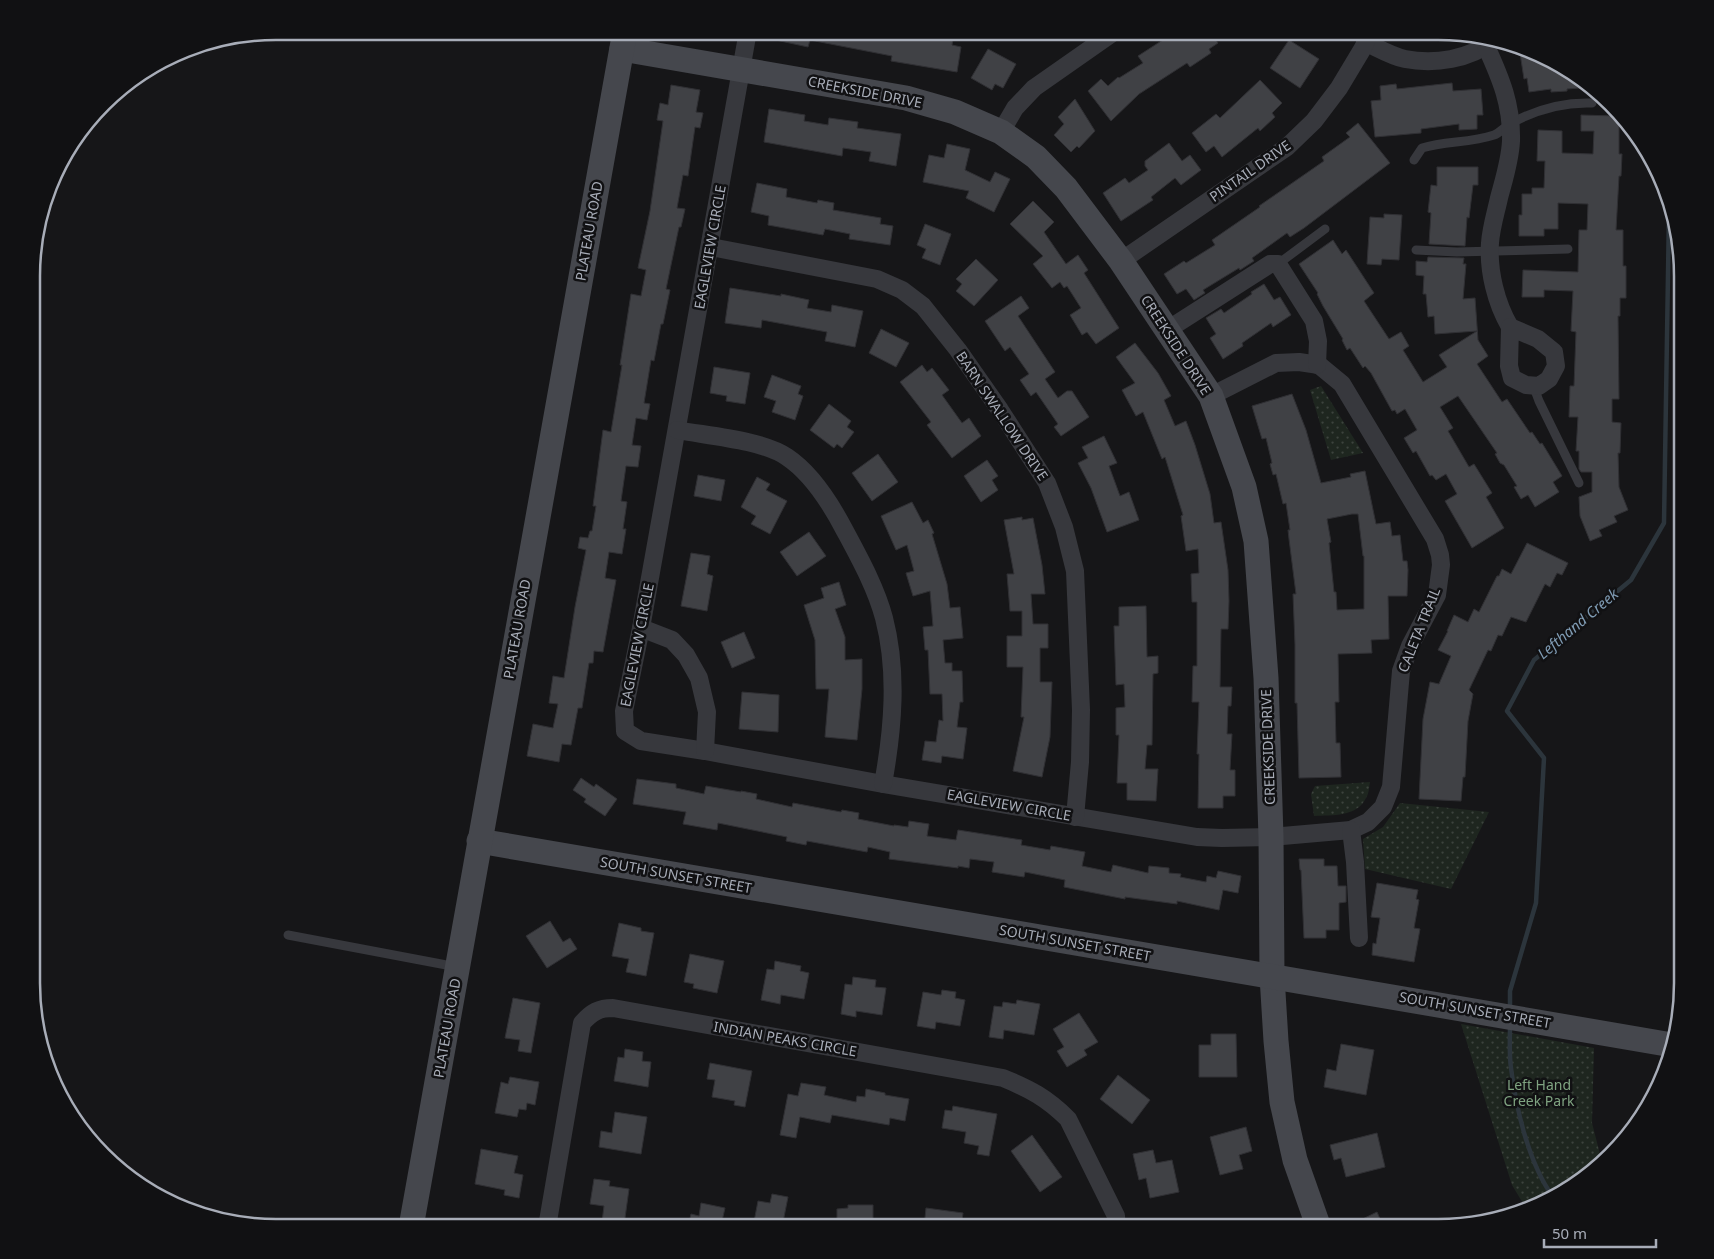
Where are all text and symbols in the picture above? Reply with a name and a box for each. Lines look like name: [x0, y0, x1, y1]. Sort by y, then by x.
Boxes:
street label: CREEKSIDE DRIVE: [806, 71, 924, 112]
street label: PINTAIL DRIVE: [1205, 136, 1294, 206]
street label: PLATEAU ROAD: [570, 180, 607, 282]
street label: EAGLEVIEW CIRCLE: [689, 183, 730, 310]
street label: CREEKSIDE DRIVE: [1137, 291, 1216, 398]
street label: BARN SWALLOW DRIVE: [952, 347, 1053, 484]
street label: PLATEAU ROAD: [498, 578, 535, 680]
street label: EAGLEVIEW CIRCLE: [615, 581, 658, 708]
water label: Lefthand Creek: [1533, 583, 1622, 663]
street label: CALETA TRAIL: [1393, 585, 1444, 675]
street label: CREEKSIDE DRIVE: [1256, 689, 1279, 805]
street label: EAGLEVIEW CIRCLE: [946, 784, 1073, 825]
street label: SOUTH SUNSET STREET: [599, 852, 754, 897]
street label: SOUTH SUNSET STREET: [998, 920, 1153, 965]
street label: PLATEAU ROAD: [428, 977, 465, 1079]
street label: SOUTH SUNSET STREET: [1398, 987, 1553, 1032]
street label: INDIAN PEAKS CIRCLE: [712, 1017, 858, 1060]
park label: Left Hand Creek Park: [1504, 1075, 1575, 1110]
scale bar: [1544, 1216, 1656, 1248]
text: 50 m: [1552, 1223, 1587, 1243]

